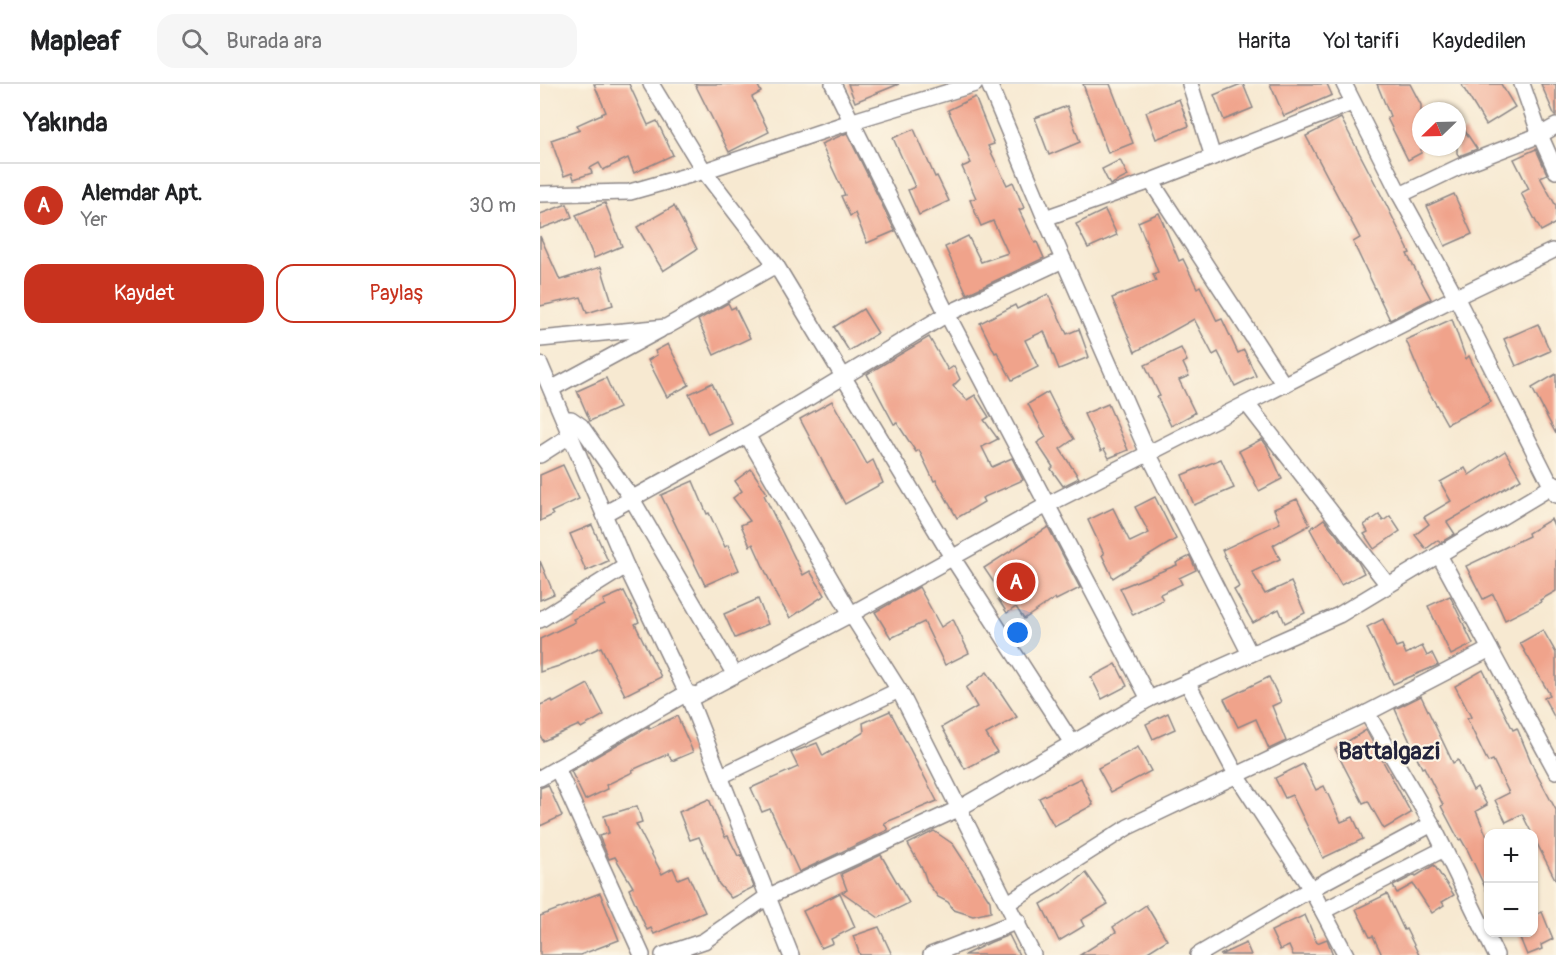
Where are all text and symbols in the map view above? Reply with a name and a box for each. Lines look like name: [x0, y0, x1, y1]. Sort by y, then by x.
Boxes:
search box: [157, 14, 577, 68]
text: Mapleaf: [30, 24, 121, 59]
icon: search: [178, 25, 211, 58]
text: Burada ara: [226, 27, 322, 55]
text: Harita: [1237, 28, 1291, 55]
text: Yol tarifi: [1324, 28, 1399, 55]
text: Kaydedilen: [1432, 28, 1526, 55]
north arrow: [1412, 102, 1466, 156]
text: Yakında: [24, 107, 108, 139]
text: Alemdar Apt.: [81, 179, 203, 207]
text: A: [37, 193, 50, 218]
text: 30 m: [469, 193, 516, 218]
text: Yer: [81, 207, 107, 232]
button: Kaydet: [24, 264, 264, 323]
button: Paylaş: [276, 264, 516, 323]
pin: A: [996, 560, 1036, 604]
your location: [1003, 618, 1032, 647]
district label: Battalgazi: [1338, 737, 1440, 766]
map controls: [1484, 829, 1538, 937]
button: +: [1484, 829, 1538, 883]
button: −: [1484, 883, 1538, 937]

